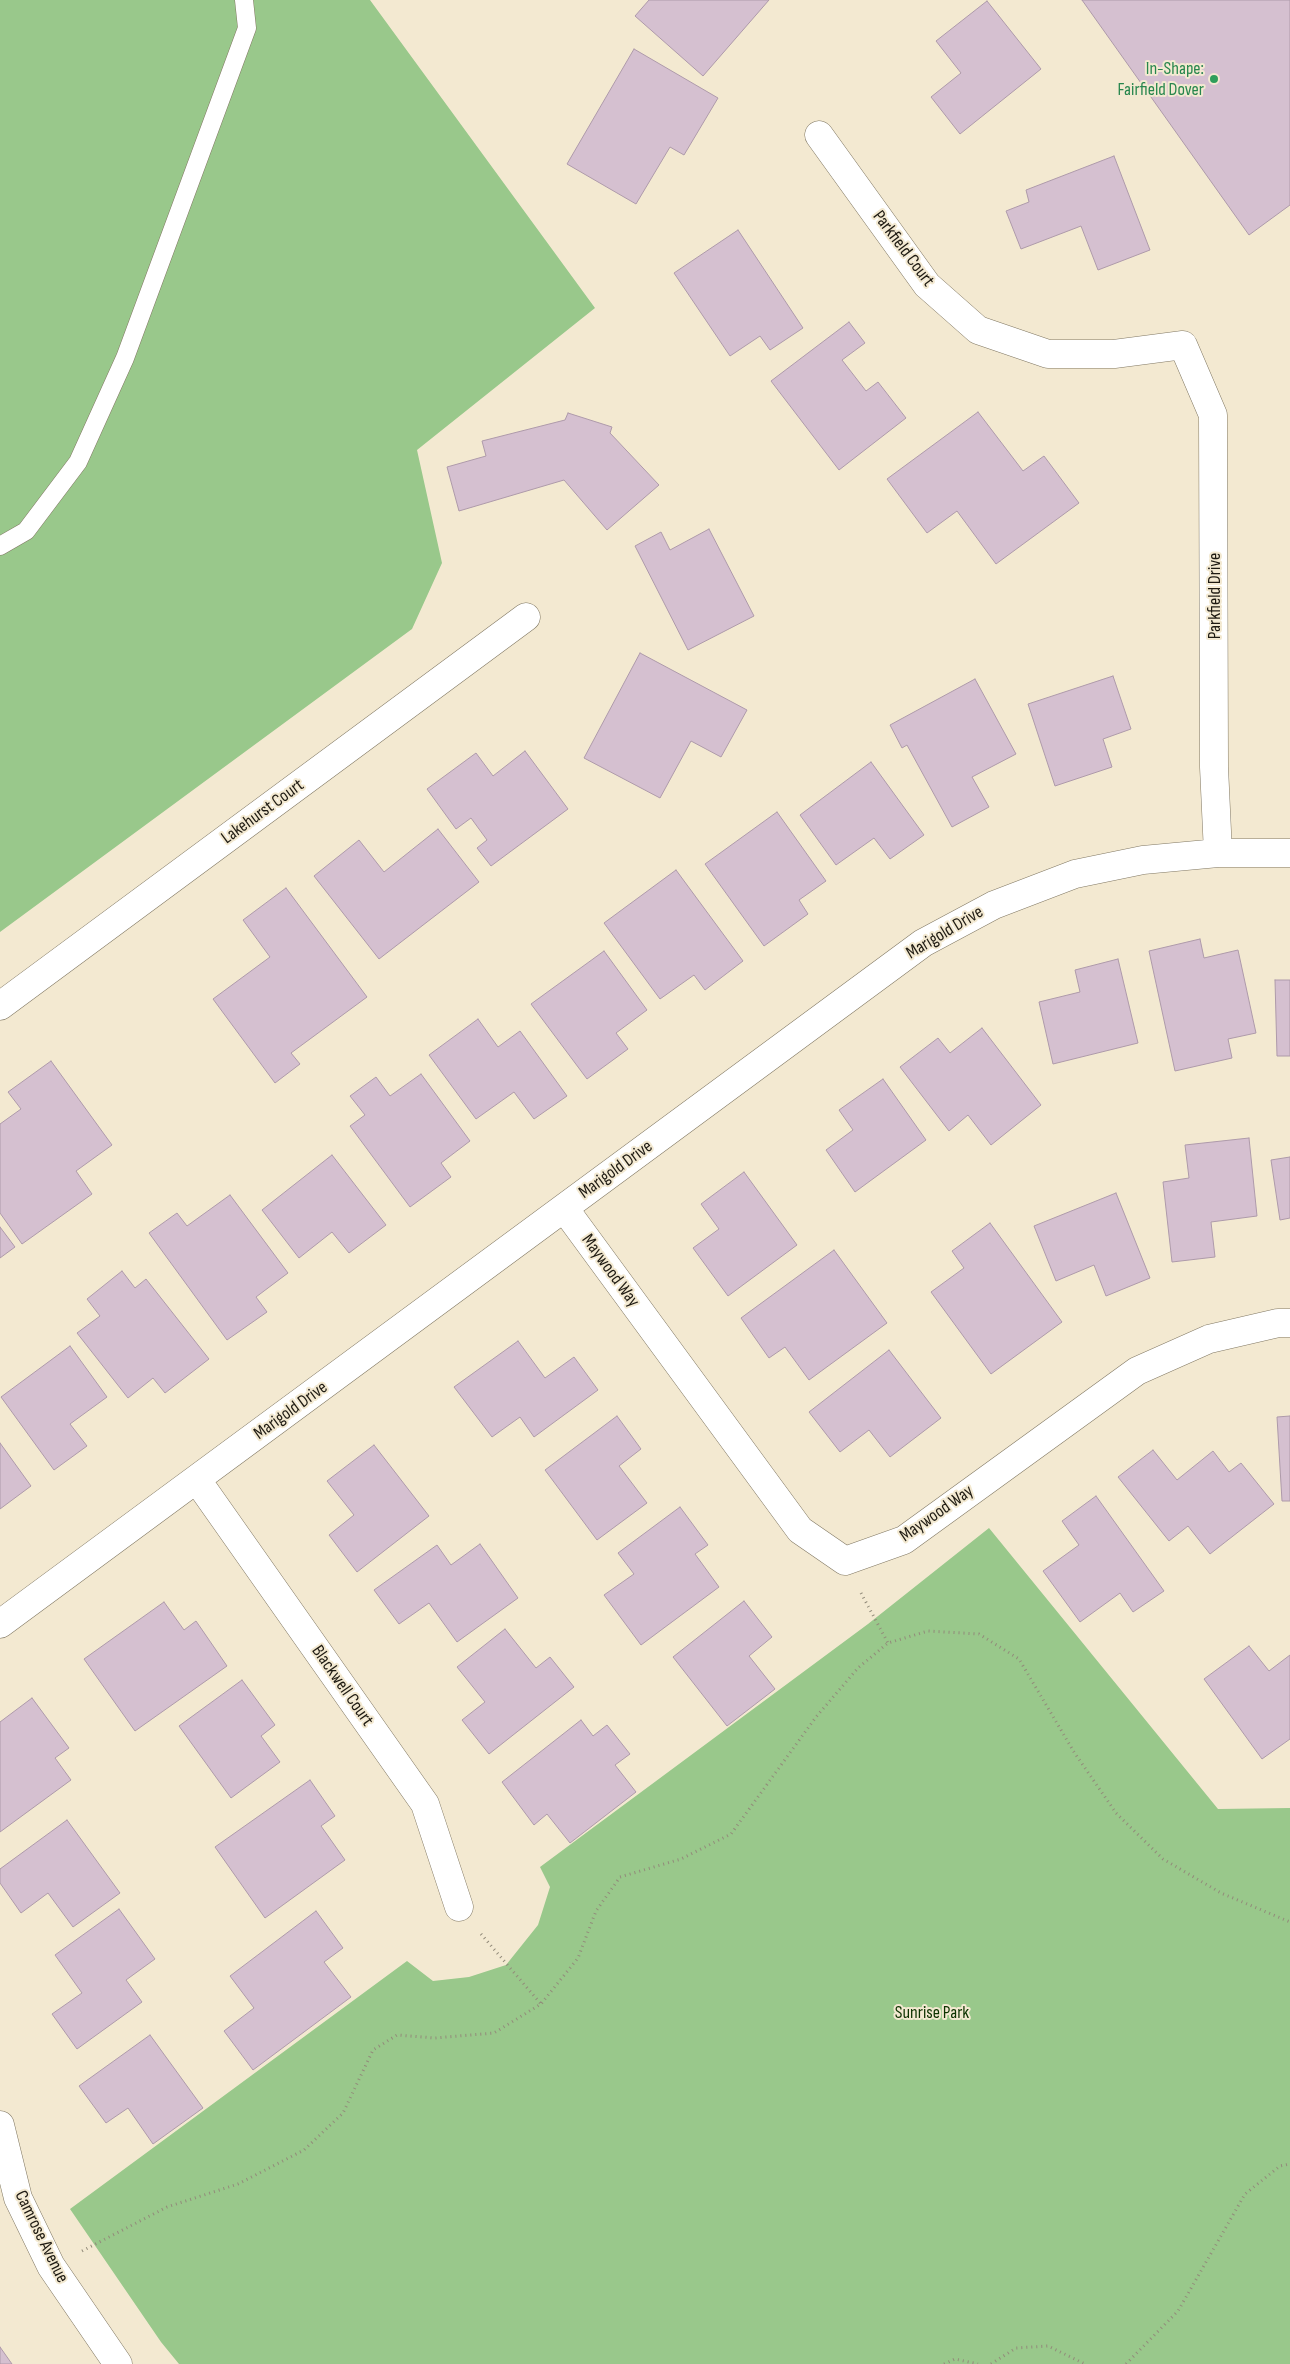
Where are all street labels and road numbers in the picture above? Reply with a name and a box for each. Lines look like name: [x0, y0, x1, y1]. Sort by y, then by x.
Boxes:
street label: Parkfield Court: [867, 207, 939, 291]
street label: Parkfield Drive: [1204, 553, 1226, 639]
street label: Lakehurst Court: [218, 775, 308, 849]
street label: Marigold Drive: [903, 902, 987, 964]
street label: Marigold Drive: [575, 1136, 657, 1204]
street label: Maywood Way: [576, 1230, 644, 1312]
street label: Marigold Drive: [250, 1377, 332, 1445]
street label: Maywood Way: [896, 1481, 978, 1547]
street label: Blackwell Court: [306, 1641, 378, 1731]
street label: Camrose Avenue: [9, 2187, 73, 2287]

